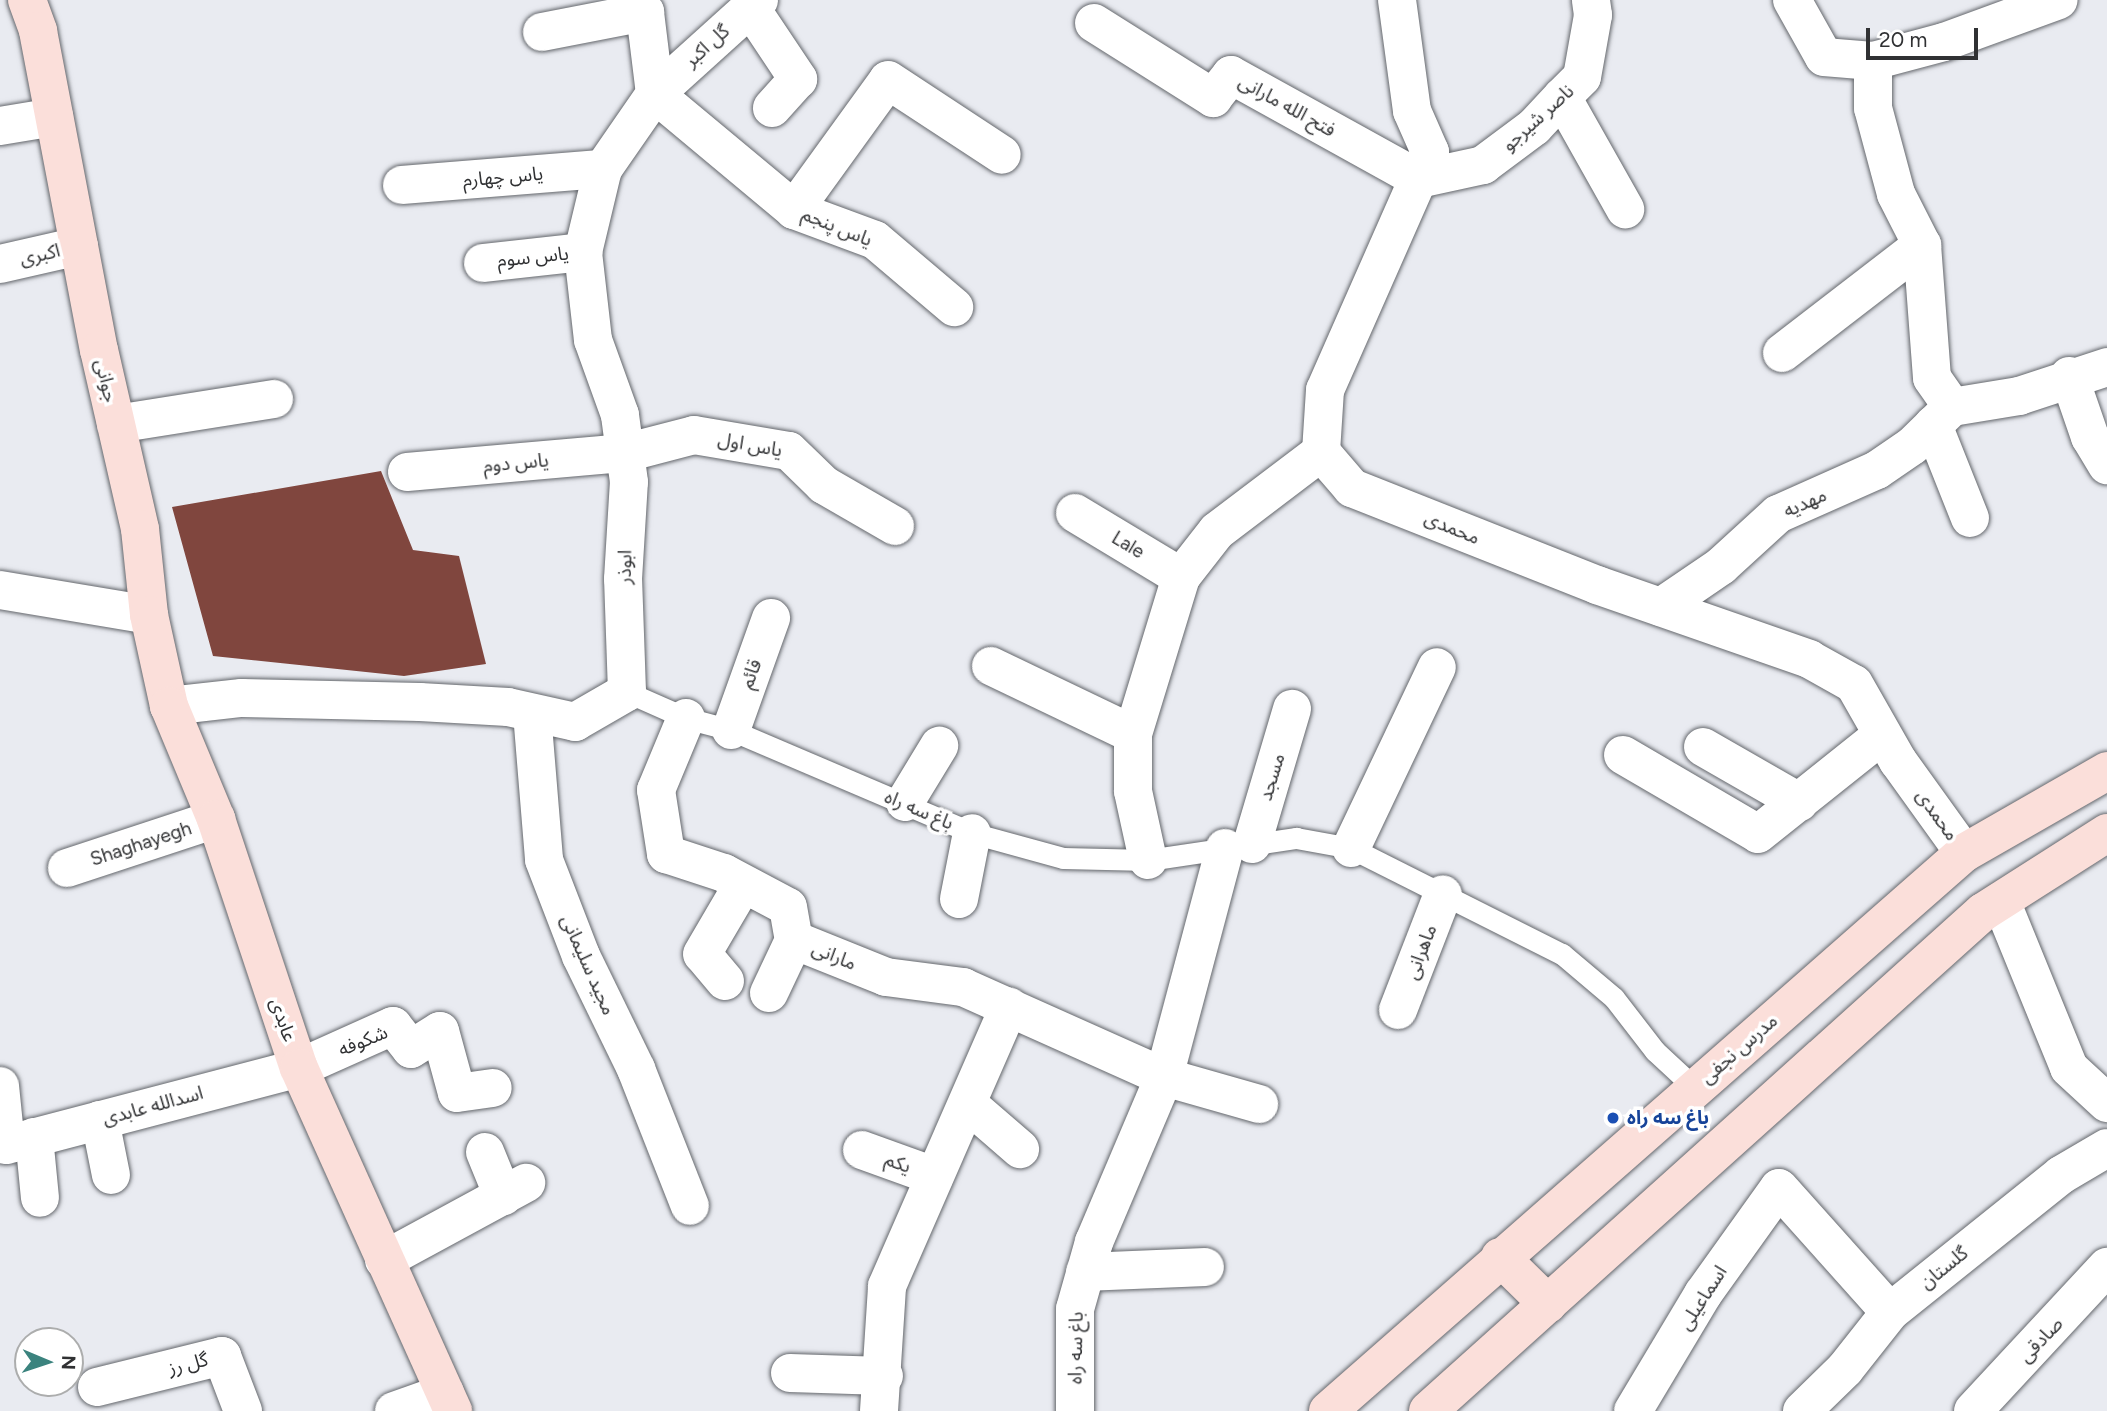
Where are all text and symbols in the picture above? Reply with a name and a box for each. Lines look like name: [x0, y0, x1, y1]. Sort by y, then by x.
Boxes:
scale bar: [1869, 14, 1981, 58]
street label: گل اکبر: [680, 20, 734, 72]
text: 20 m: [1879, 27, 1927, 52]
street label: فتح الله مارانی: [1235, 70, 1339, 142]
street label: ناصر شیرجو: [1497, 80, 1579, 156]
street label: یاس چهارم: [462, 162, 544, 192]
street label: یاس پنجم: [798, 203, 876, 251]
street label: اکبری: [18, 239, 62, 271]
street label: یاس سوم: [496, 242, 570, 272]
street label: جوانی: [90, 357, 122, 405]
street label: یاس اول: [716, 428, 784, 462]
street label: یاس دوم: [482, 449, 550, 477]
street label: مهدیه: [1780, 484, 1830, 522]
street label: محمدی: [1421, 507, 1483, 549]
street label: Lale: [1108, 526, 1148, 564]
street label: ابوذر: [613, 549, 637, 585]
street label: قائم: [735, 656, 767, 692]
street label: مسجد: [1254, 751, 1290, 803]
street label: باغ سه راه: [881, 785, 957, 835]
street label: محمدی: [1911, 785, 1963, 845]
street label: Shaghayegh: [87, 817, 195, 871]
street label: مجید سلیمانی: [556, 911, 620, 1019]
street label: ماهرانی: [1400, 921, 1442, 983]
street label: مارانی: [809, 937, 859, 975]
street label: عابدی: [265, 995, 301, 1045]
street label: مدرس نجفی: [1696, 1009, 1782, 1089]
street label: شکوفه: [335, 1021, 391, 1061]
street label: اسدالله عابدی: [100, 1082, 206, 1130]
place label: باغ سه راه: [1627, 1107, 1709, 1129]
marker: باغ سه راه: [1605, 1110, 1621, 1126]
street label: یکم: [882, 1148, 914, 1178]
street label: گلستان: [1915, 1242, 1973, 1294]
street label: اسماعیلی: [1674, 1261, 1732, 1335]
street label: باغ سه راه: [1064, 1312, 1088, 1384]
street label: صادقی: [2014, 1313, 2068, 1367]
north arrow: [14, 1327, 84, 1397]
street label: گل رز: [166, 1348, 210, 1380]
text: N: [57, 1355, 80, 1370]

